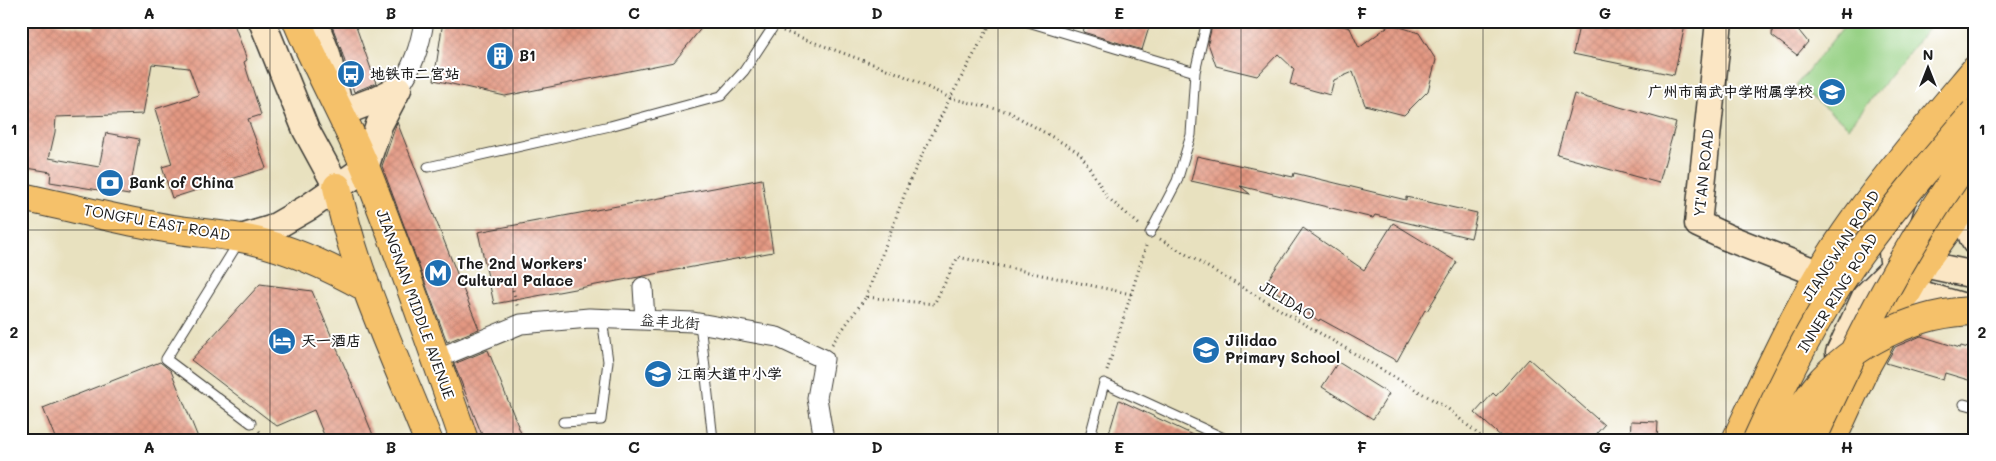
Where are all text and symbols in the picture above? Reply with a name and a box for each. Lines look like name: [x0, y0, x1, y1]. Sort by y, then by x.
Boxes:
text: A: [143, 2, 155, 23]
text: B: [386, 2, 396, 23]
text: C: [628, 2, 640, 23]
text: D: [871, 2, 883, 23]
text: E: [1114, 2, 1124, 23]
text: F: [1357, 2, 1367, 23]
text: G: [1599, 2, 1611, 23]
text: H: [1841, 2, 1853, 23]
building icon: B1: [485, 41, 515, 71]
north arrow: [1904, 42, 1954, 92]
place label: B1: [519, 45, 536, 65]
text: N: [1923, 45, 1933, 64]
bus stop icon: 地铁市二宫站: [336, 59, 366, 89]
place label: 地铁市二宫站: [370, 63, 460, 83]
school or university icon: 广州市南武中学附属学校: [1817, 77, 1847, 107]
place label: 广州市南武中学附属学校: [1648, 81, 1813, 101]
text: 1: [10, 118, 18, 139]
text: 1: [1978, 118, 1986, 139]
street label: YI'AN ROAD: [1688, 128, 1718, 218]
bank icon: Bank of China: [95, 168, 125, 198]
place label: Bank of China: [129, 172, 234, 192]
street label: JIANGWAN ROAD: [1797, 186, 1884, 305]
street label: TONGFU EAST ROAD: [82, 199, 232, 245]
street label: JIANGNAN MIDDLE AVENUE: [372, 206, 460, 402]
street label: INNER RING ROAD: [1792, 229, 1882, 356]
place label: The 2nd Workers' Cultural Palace: [457, 253, 587, 290]
metro station icon: The 2nd Workers' Cultural Palace: [423, 258, 453, 288]
street label: JILIDAO: [1256, 276, 1319, 325]
street label: 益丰北街: [639, 309, 701, 333]
text: 2: [10, 321, 19, 342]
text: 2: [1978, 321, 1987, 342]
hotel icon: 天一酒店: [267, 326, 297, 356]
place label: 天一酒店: [301, 330, 361, 350]
place label: Jilidao Primary School: [1225, 330, 1340, 367]
school or university icon: Jilidao Primary School: [1191, 335, 1221, 365]
school or university icon: 江南大道中小学: [643, 359, 673, 389]
place label: 江南大道中小学: [677, 363, 782, 383]
text: A: [143, 436, 155, 457]
text: B: [386, 436, 396, 457]
text: C: [628, 436, 640, 457]
text: D: [871, 436, 883, 457]
text: E: [1114, 436, 1124, 457]
text: F: [1357, 436, 1367, 457]
text: G: [1599, 436, 1611, 457]
text: H: [1841, 436, 1853, 457]

